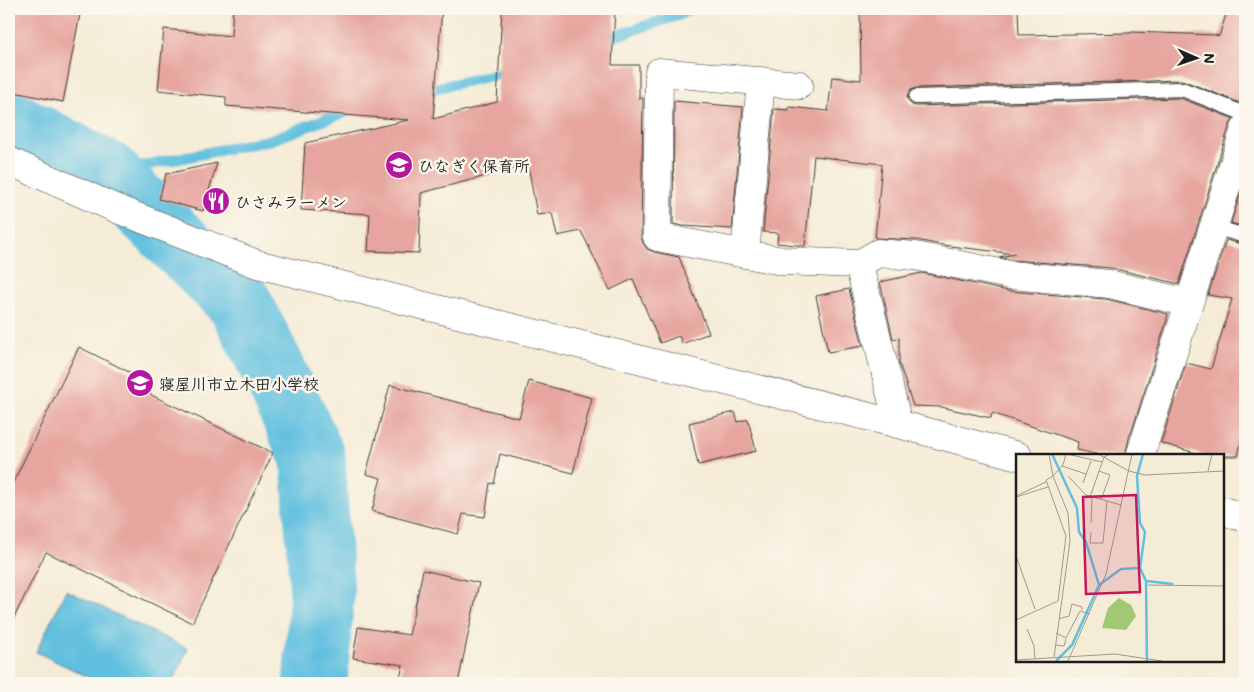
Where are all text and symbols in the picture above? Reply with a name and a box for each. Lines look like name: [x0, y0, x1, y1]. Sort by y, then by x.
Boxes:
north arrow: [1172, 32, 1222, 82]
text: N: [1200, 53, 1219, 64]
school or university icon: ひなぎく保育所: [384, 150, 414, 180]
place label: ひなぎく保育所: [418, 155, 530, 176]
restaurant icon: ひさみラーメン: [201, 186, 231, 216]
place label: ひさみラーメン: [235, 191, 347, 212]
school or university icon: 寝屋川市立木田小学校: [125, 368, 155, 398]
place label: 寝屋川市立木田小学校: [159, 373, 319, 394]
inset map: [1016, 454, 1224, 662]

